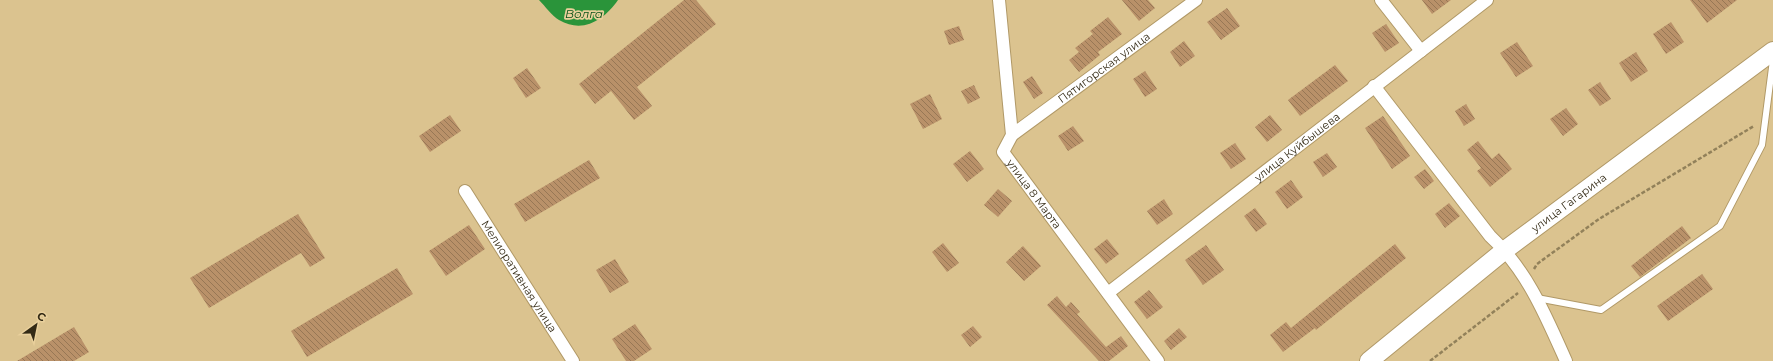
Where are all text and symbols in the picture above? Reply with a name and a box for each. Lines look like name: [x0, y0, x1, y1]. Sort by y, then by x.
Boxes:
water label: Волга: [565, 6, 603, 21]
street label: Пятигорская улица: [1055, 29, 1153, 106]
street label: улица Куйбышева: [1251, 109, 1343, 185]
street label: улица 8 Марта: [1003, 156, 1064, 231]
street label: улица Гагарина: [1528, 170, 1609, 236]
street label: Мелиоративная улица: [478, 218, 560, 335]
north arrow: [16, 305, 56, 345]
text: С: [34, 309, 49, 325]

